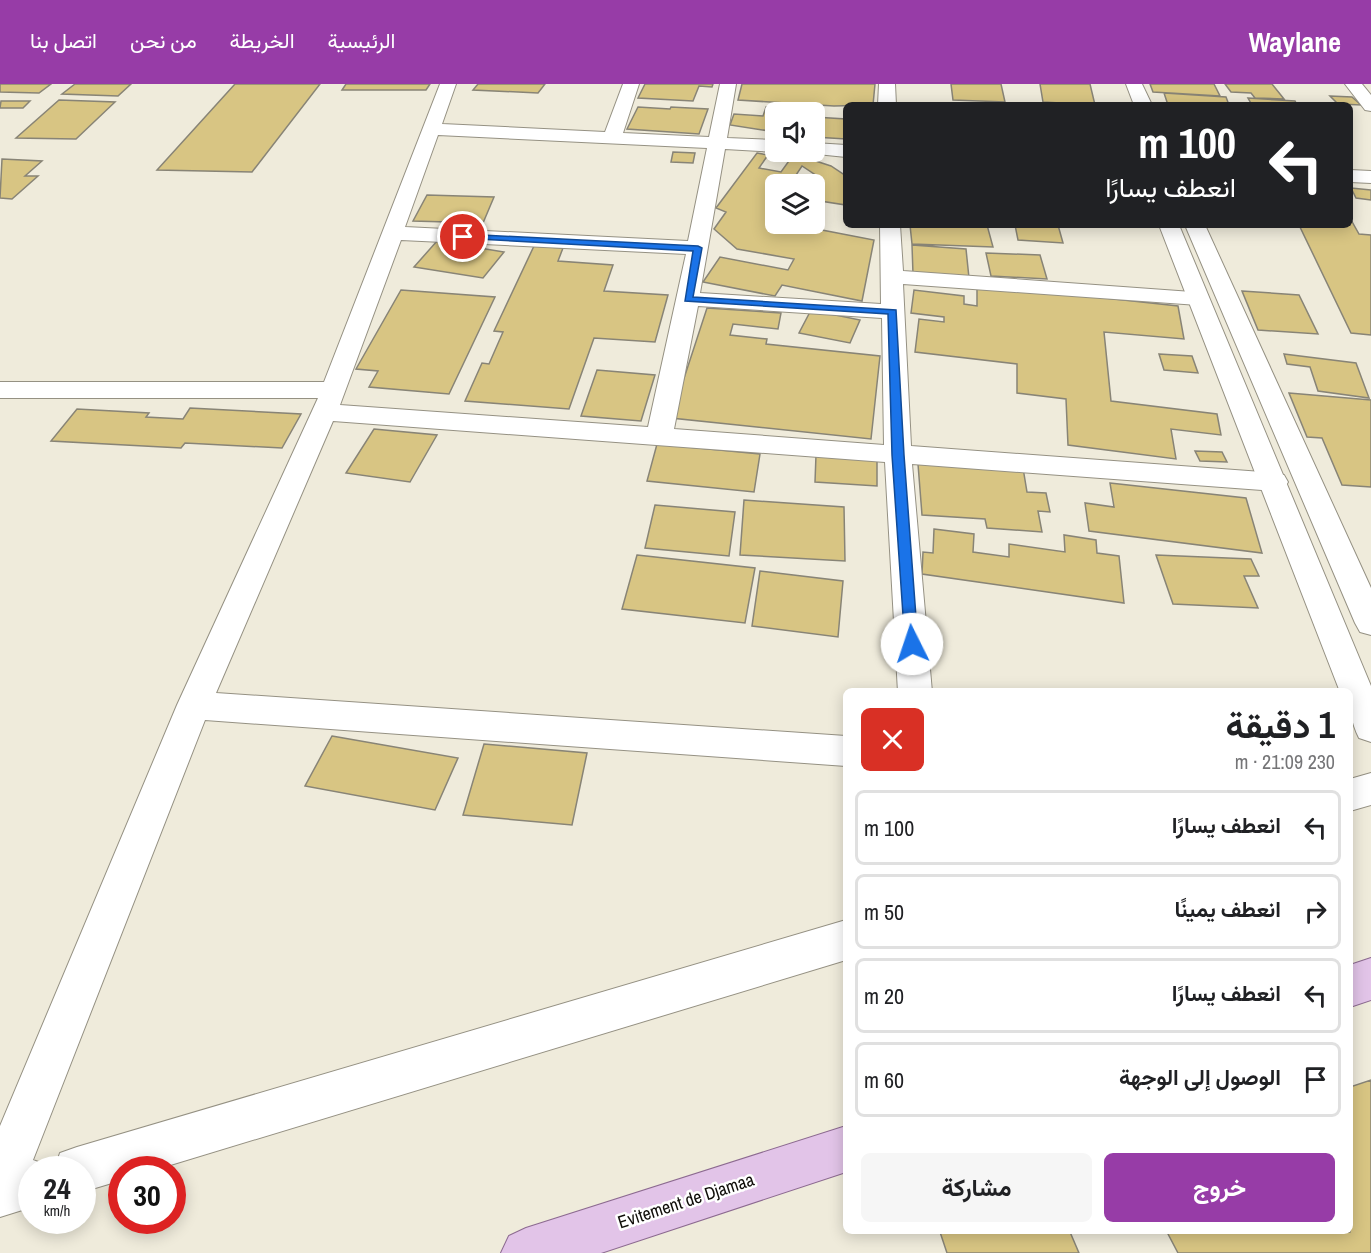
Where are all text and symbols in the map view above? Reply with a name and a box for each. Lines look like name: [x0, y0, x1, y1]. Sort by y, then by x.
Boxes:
text: Waylane: [1249, 23, 1341, 61]
text: اتصل بنا: [30, 26, 97, 55]
text: من نحن: [130, 26, 197, 55]
text: الخريطة: [230, 26, 295, 55]
text: الرئيسية: [328, 26, 395, 55]
map controls: [765, 102, 825, 234]
button: sound: [765, 102, 825, 162]
text: 100 m: [1138, 115, 1236, 171]
icon: left: [1257, 126, 1335, 204]
text: انعطف يسارًا: [1105, 169, 1236, 205]
button: layers: [765, 174, 825, 234]
pin: [437, 211, 488, 262]
icon: arrive: [446, 220, 479, 253]
position arrow: [880, 612, 944, 676]
text: 1 دقيقة: [1225, 701, 1335, 749]
button: close: [861, 708, 924, 771]
text: 230 m · 21:09: [1235, 748, 1335, 775]
text: انعطف يسارًا: [1172, 810, 1281, 840]
icon: left: [1299, 811, 1332, 844]
text: 100 m: [864, 813, 914, 843]
text: انعطف يمينًا: [1175, 894, 1281, 924]
icon: right: [1299, 895, 1332, 928]
text: 50 m: [864, 897, 904, 927]
text: انعطف يسارًا: [1172, 978, 1281, 1008]
icon: left: [1299, 979, 1332, 1012]
text: 20 m: [864, 981, 904, 1011]
text: الوصول إلى الوجهة: [1119, 1062, 1281, 1092]
icon: arrive: [1299, 1063, 1332, 1096]
text: 60 m: [864, 1065, 904, 1095]
button: مشاركة: [861, 1153, 1092, 1222]
button: خروج: [1104, 1153, 1335, 1222]
speed limit sign: 30: [108, 1156, 186, 1234]
street label: Evitement de Djamaa: [614, 1167, 757, 1234]
text: 24: [43, 1168, 71, 1208]
text: km/h: [44, 1200, 70, 1221]

